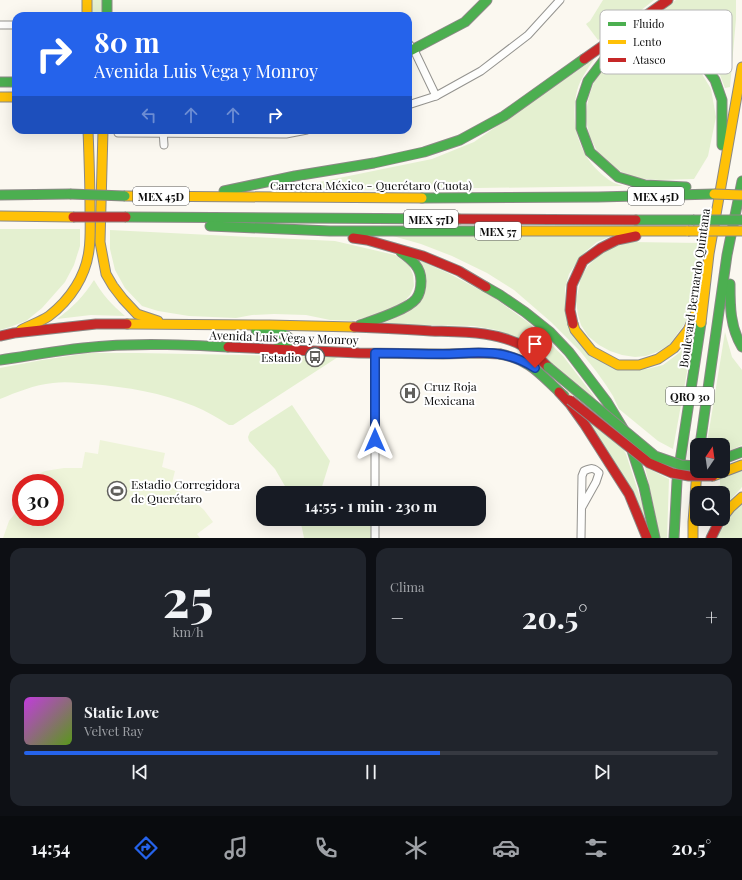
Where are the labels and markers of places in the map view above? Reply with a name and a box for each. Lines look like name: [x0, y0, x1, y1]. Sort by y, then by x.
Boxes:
pin: [518, 327, 552, 368]
bus stop icon: Estadio: [304, 346, 326, 368]
place label: Estadio: [261, 349, 301, 365]
place label: Cruz Roja Mexicana: [424, 378, 477, 408]
hospital icon: Cruz Roja Mexicana: [399, 382, 421, 404]
place label: Estadio Corregidora de Querétaro: [131, 476, 240, 506]
sports icon: Estadio Corregidora de Querétaro: [106, 480, 128, 502]

